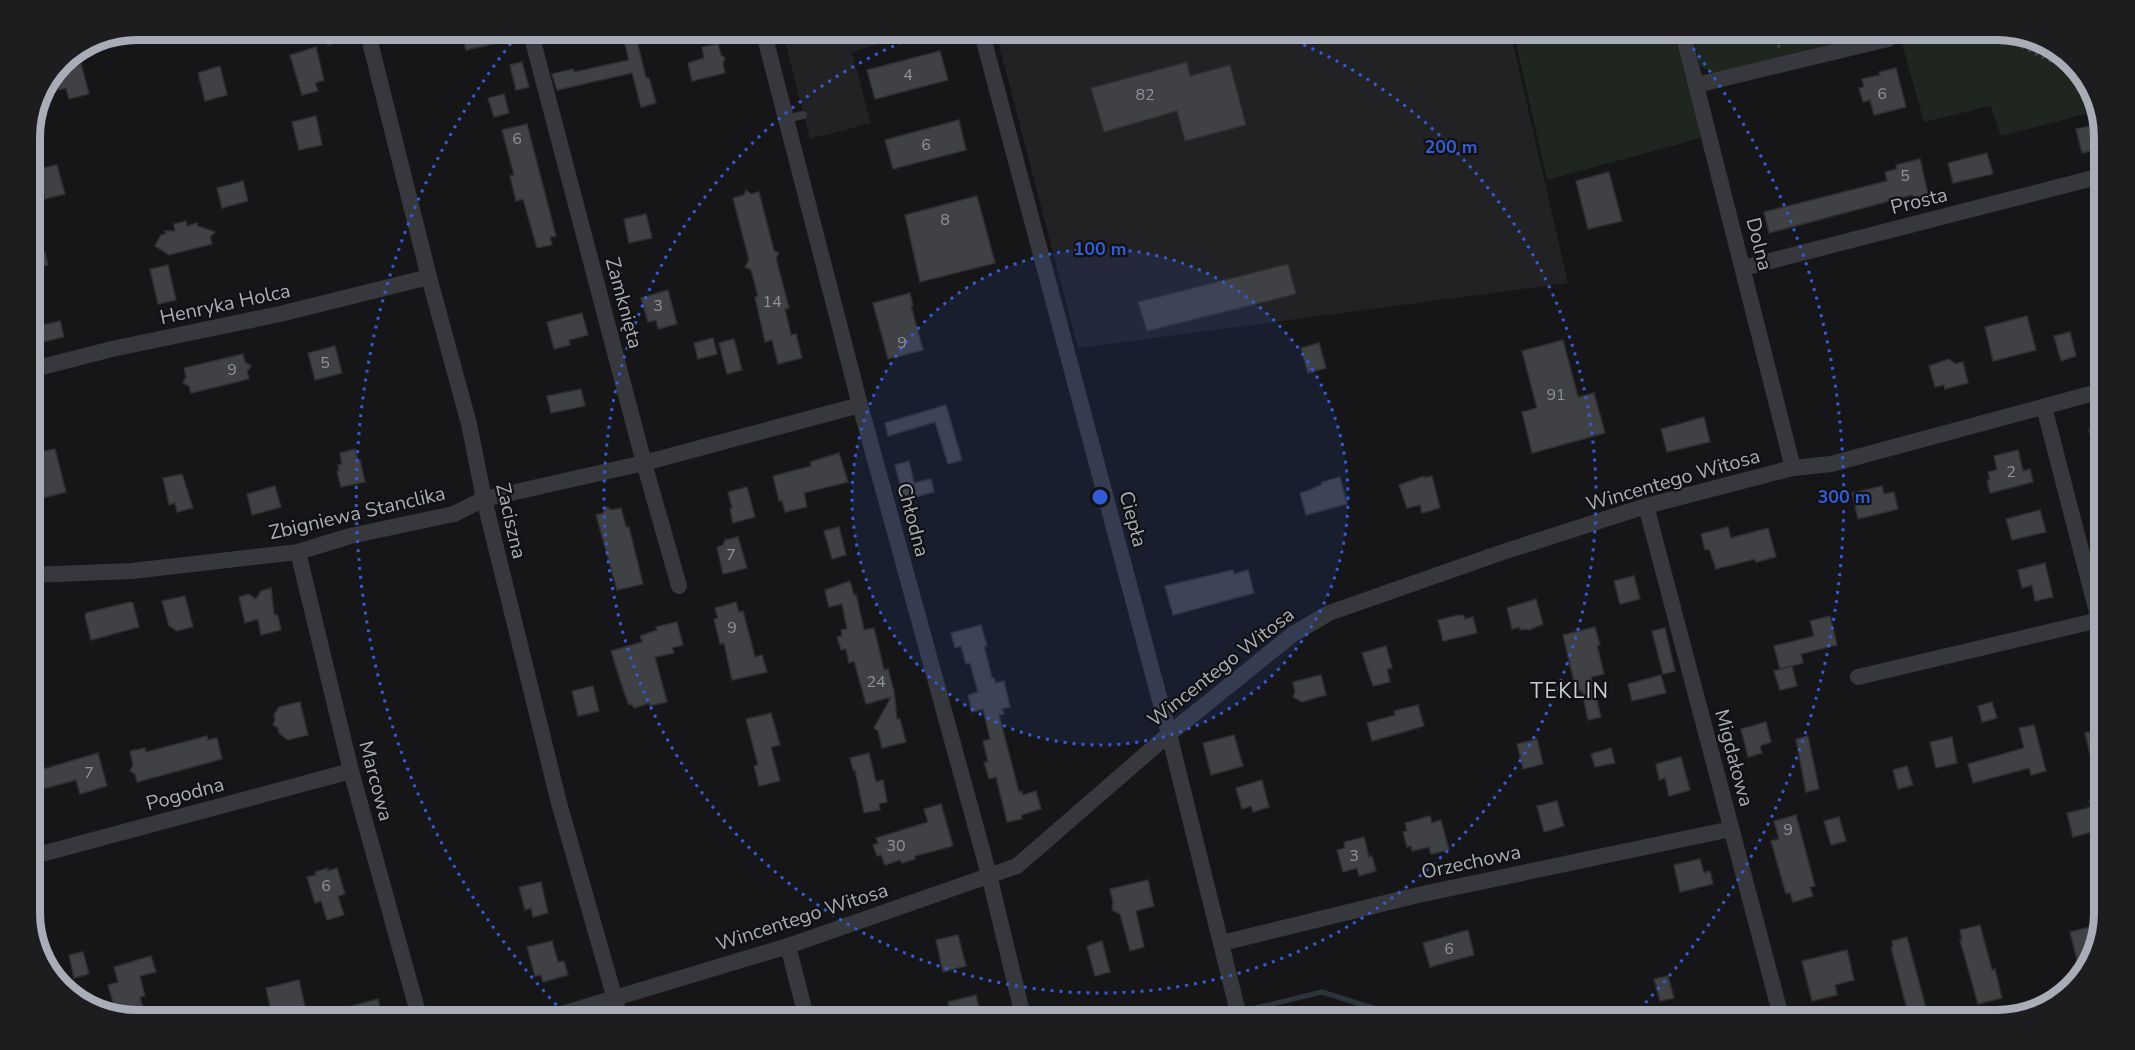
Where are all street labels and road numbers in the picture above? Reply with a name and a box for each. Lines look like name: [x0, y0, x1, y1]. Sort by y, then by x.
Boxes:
street label: Prosta: [1888, 181, 1950, 221]
street label: Dolna: [1739, 215, 1779, 273]
street label: Zamknięta: [599, 254, 649, 352]
street label: Henryka Holca: [157, 277, 293, 331]
street label: Wincentego Witosa: [1583, 442, 1763, 518]
street label: Zbigniewa Stanclika: [266, 480, 448, 546]
street label: Chłodna: [890, 480, 936, 560]
street label: Zaciszna: [489, 481, 533, 561]
street label: Ciepła: [1113, 488, 1153, 550]
street label: Wincentego Witosa: [1142, 601, 1300, 733]
street label: Migdałowa: [1708, 706, 1760, 810]
street label: Marcowa: [352, 738, 400, 824]
street label: Pogodna: [143, 771, 227, 817]
street label: Orzechowa: [1419, 838, 1523, 886]
street label: Wincentego Witosa: [712, 876, 892, 958]

